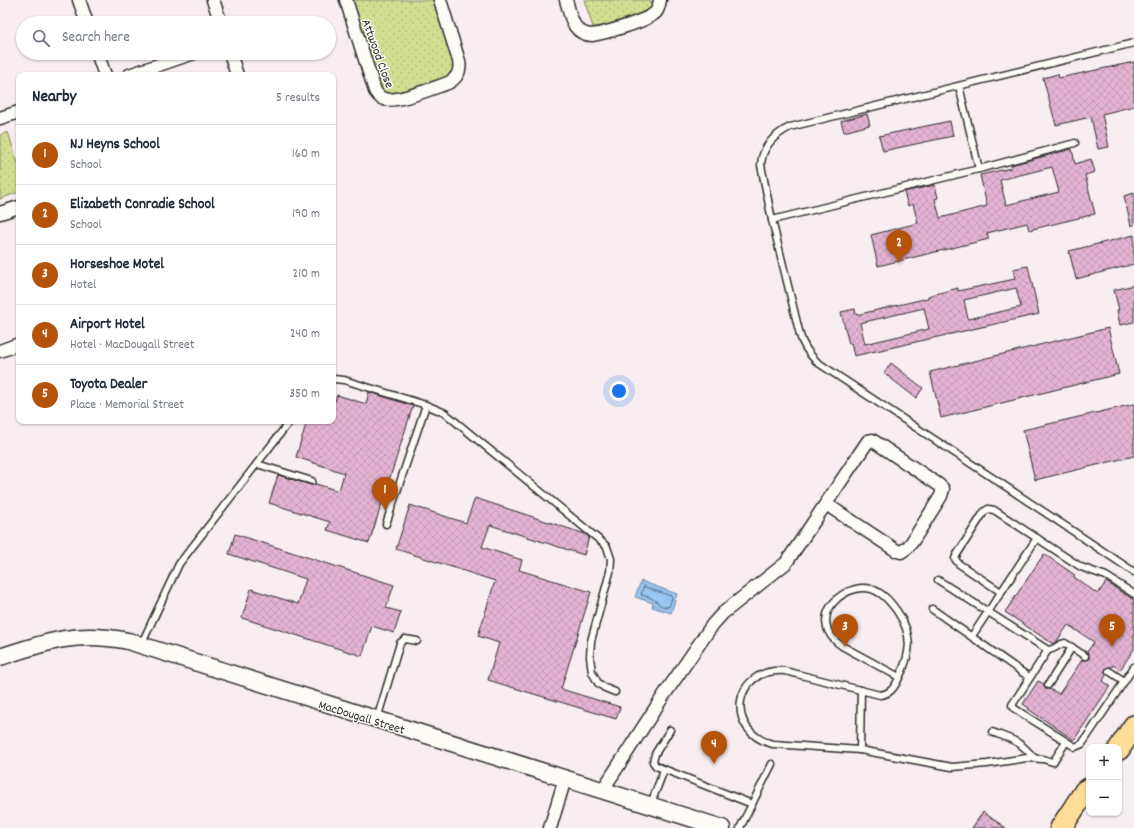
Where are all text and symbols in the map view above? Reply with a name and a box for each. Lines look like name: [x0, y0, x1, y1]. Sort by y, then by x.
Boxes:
search box: [16, 16, 336, 60]
street label: Attwood Close: [355, 17, 398, 91]
icon: search: [30, 27, 52, 49]
text: Search here: [62, 27, 130, 49]
text: Nearby: [32, 86, 76, 110]
text: 5 results: [276, 89, 320, 108]
text: NJ Heyns School: [70, 134, 160, 156]
text: 1: [44, 145, 46, 164]
text: 160 m: [292, 145, 320, 164]
text: School: [70, 156, 102, 175]
text: Elizabeth Conradie School: [70, 194, 215, 216]
text: 2: [42, 205, 48, 224]
text: 190 m: [292, 205, 320, 224]
text: School: [70, 216, 102, 235]
pin: 2: [886, 230, 912, 263]
text: Horseshoe Motel: [70, 254, 164, 276]
text: 3: [42, 265, 48, 284]
text: 210 m: [292, 265, 320, 284]
text: Hotel: [70, 276, 96, 295]
text: Airport Hotel: [70, 314, 145, 336]
text: 4: [42, 325, 48, 344]
text: 240 m: [290, 325, 320, 344]
text: Hotel · MacDougall Street: [70, 336, 195, 355]
text: Toyota Dealer: [70, 374, 147, 396]
your location: [609, 381, 629, 401]
text: 5: [42, 385, 48, 404]
text: 350 m: [289, 385, 320, 404]
text: Place · Memorial Street: [70, 396, 184, 415]
pin: 1: [372, 477, 398, 510]
pin: 3: [832, 614, 858, 647]
pin: 5: [1099, 614, 1125, 647]
street label: MacDougall Street: [316, 696, 407, 741]
pin: 4: [701, 731, 727, 764]
map controls: [1086, 744, 1122, 816]
button: +: [1086, 744, 1122, 780]
button: −: [1086, 780, 1122, 816]

